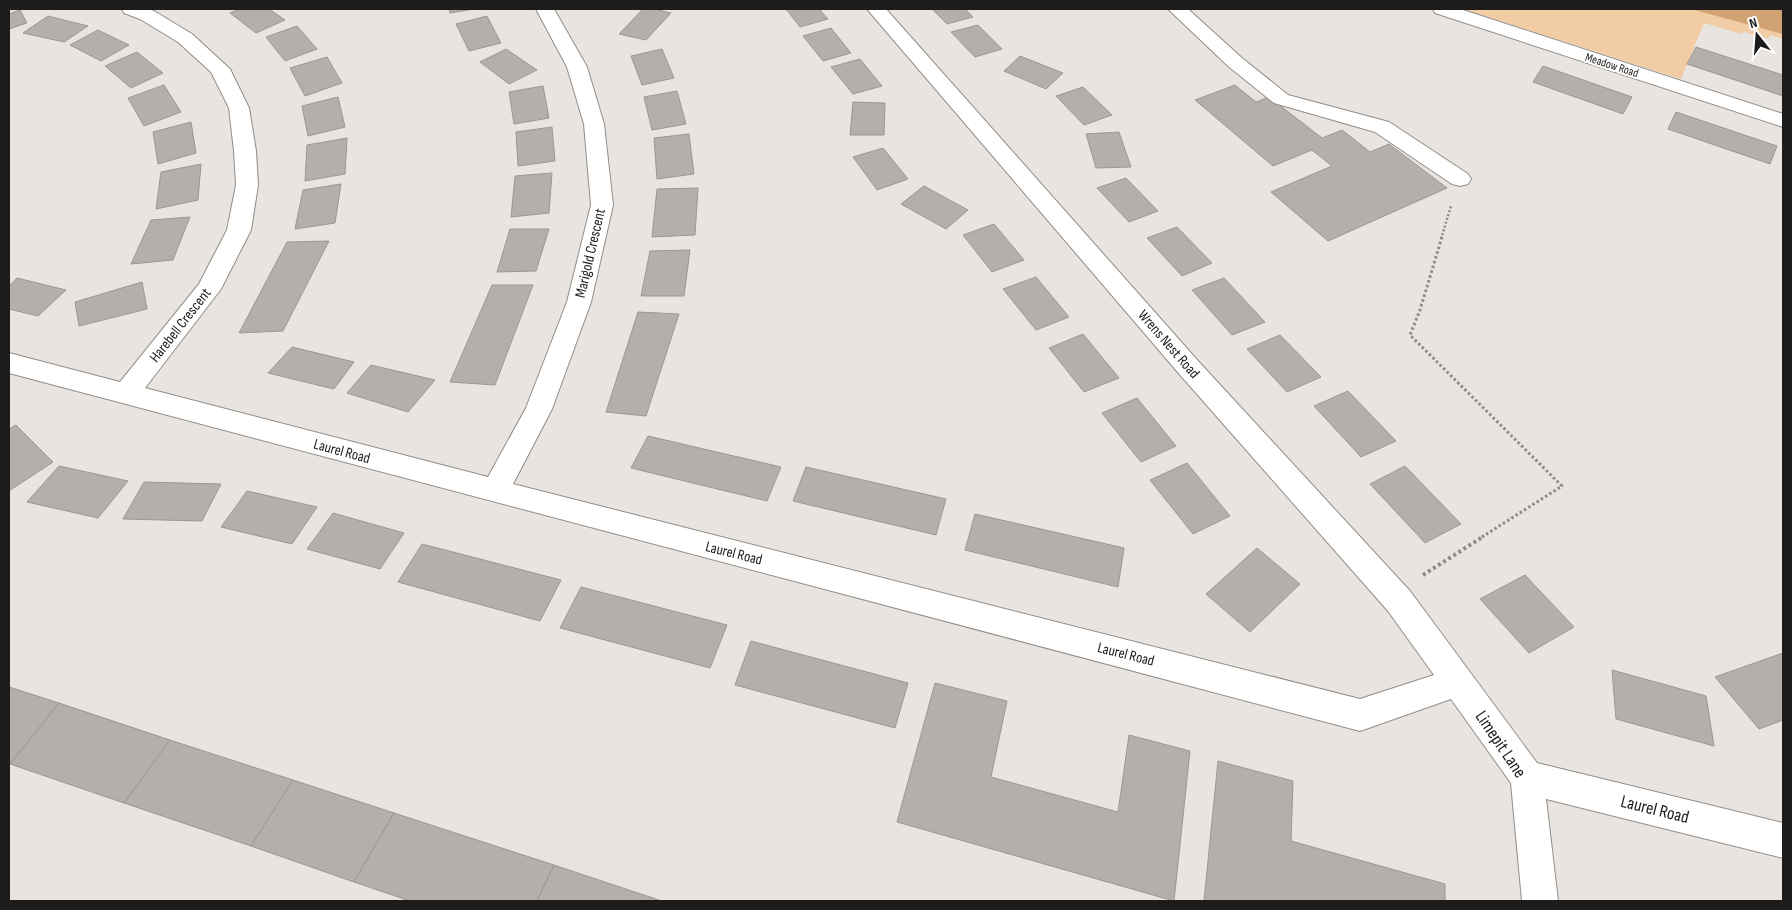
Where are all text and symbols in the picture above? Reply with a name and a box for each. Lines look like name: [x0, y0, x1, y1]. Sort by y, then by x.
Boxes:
north arrow: [1732, 10, 1782, 60]
text: N: [1747, 14, 1759, 32]
street label: Meadow Road: [1583, 50, 1640, 81]
street label: Marigold Crescent: [571, 206, 610, 300]
street label: Harebell Crescent: [145, 284, 216, 366]
street label: Wrens Nest Road: [1134, 306, 1204, 383]
street label: Laurel Road: [311, 435, 372, 468]
street label: Laurel Road: [704, 537, 764, 570]
street label: Laurel Road: [1096, 638, 1156, 671]
street label: Limepit Lane: [1470, 707, 1531, 782]
street label: Laurel Road: [1619, 791, 1691, 828]

